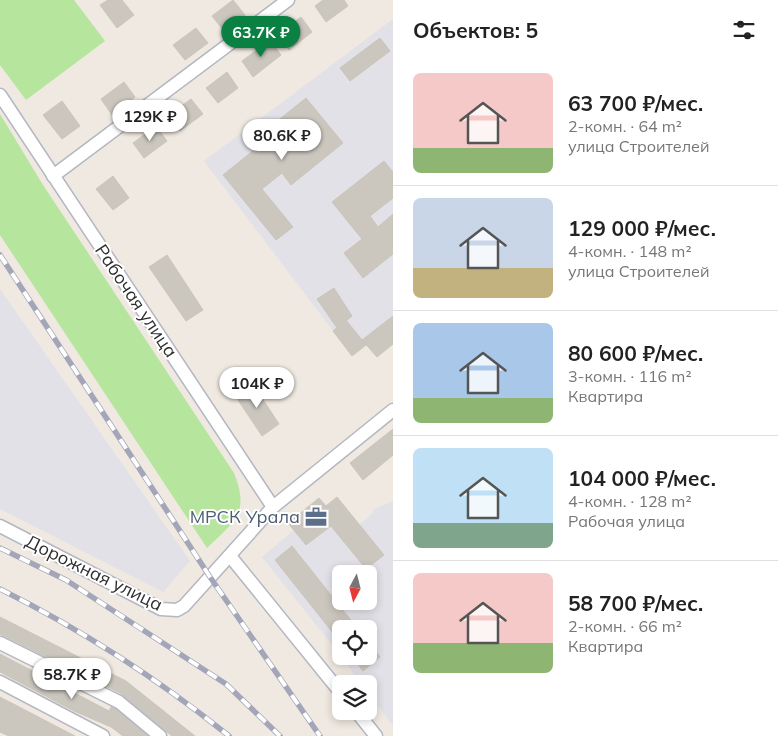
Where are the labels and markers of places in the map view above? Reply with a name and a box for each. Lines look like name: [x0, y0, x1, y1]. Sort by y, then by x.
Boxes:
pin: 63.7K ₽: [215, 15, 307, 58]
pin: 129K ₽: [109, 100, 191, 142]
pin: 80.6K ₽: [236, 119, 328, 161]
pin: 104K ₽: [216, 366, 298, 409]
office icon: МРСК Урала: [303, 504, 329, 530]
place label: МРСК Урала: [190, 505, 300, 528]
pin: 58.7K ₽: [26, 658, 118, 700]

